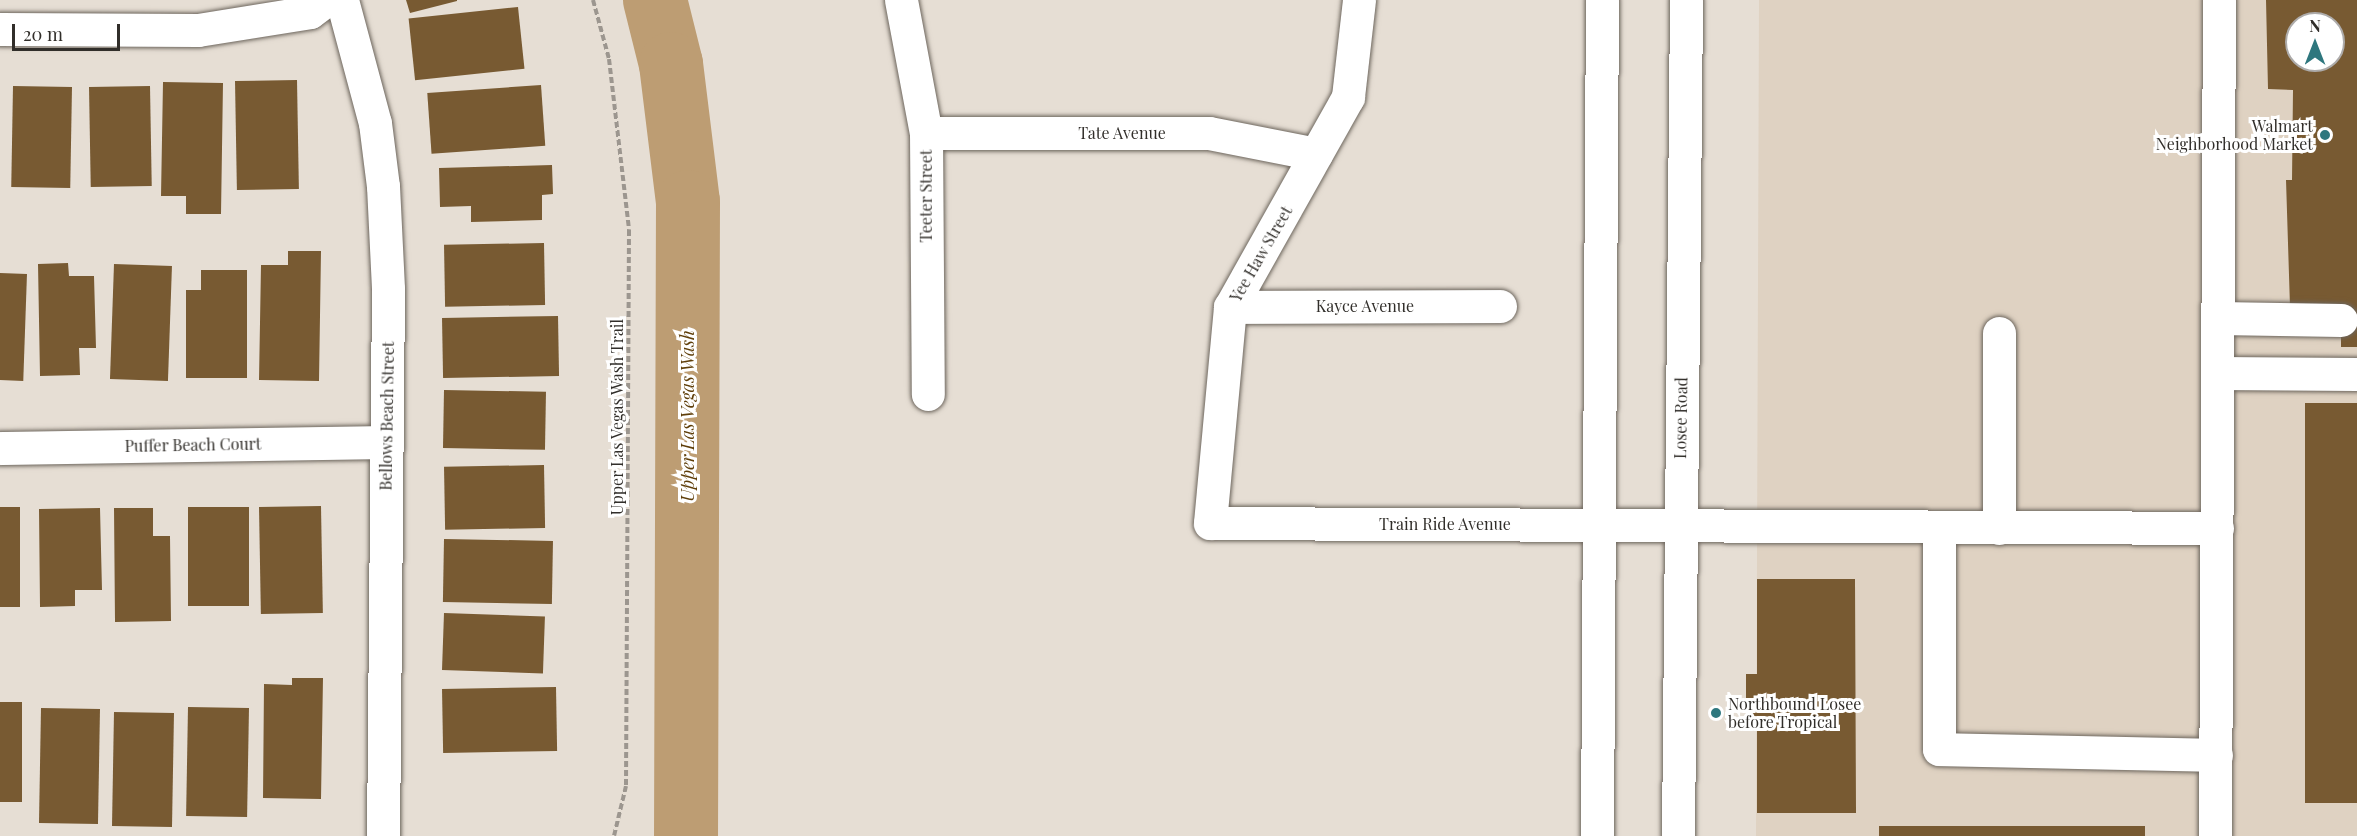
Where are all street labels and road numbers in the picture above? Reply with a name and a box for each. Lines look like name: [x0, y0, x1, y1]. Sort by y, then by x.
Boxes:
street label: Tate Avenue: [1078, 123, 1166, 143]
street label: Teeter Street: [916, 149, 936, 243]
street label: Yee Haw Street: [1226, 203, 1296, 305]
street label: Kayce Avenue: [1316, 296, 1414, 316]
street label: Upper Las Vegas Wash Trail: [607, 318, 627, 516]
street label: Bellows Beach Street: [376, 341, 398, 491]
street label: Losee Road: [1671, 377, 1691, 459]
street label: Puffer Beach Court: [124, 434, 262, 456]
street label: Train Ride Avenue: [1379, 514, 1511, 534]

